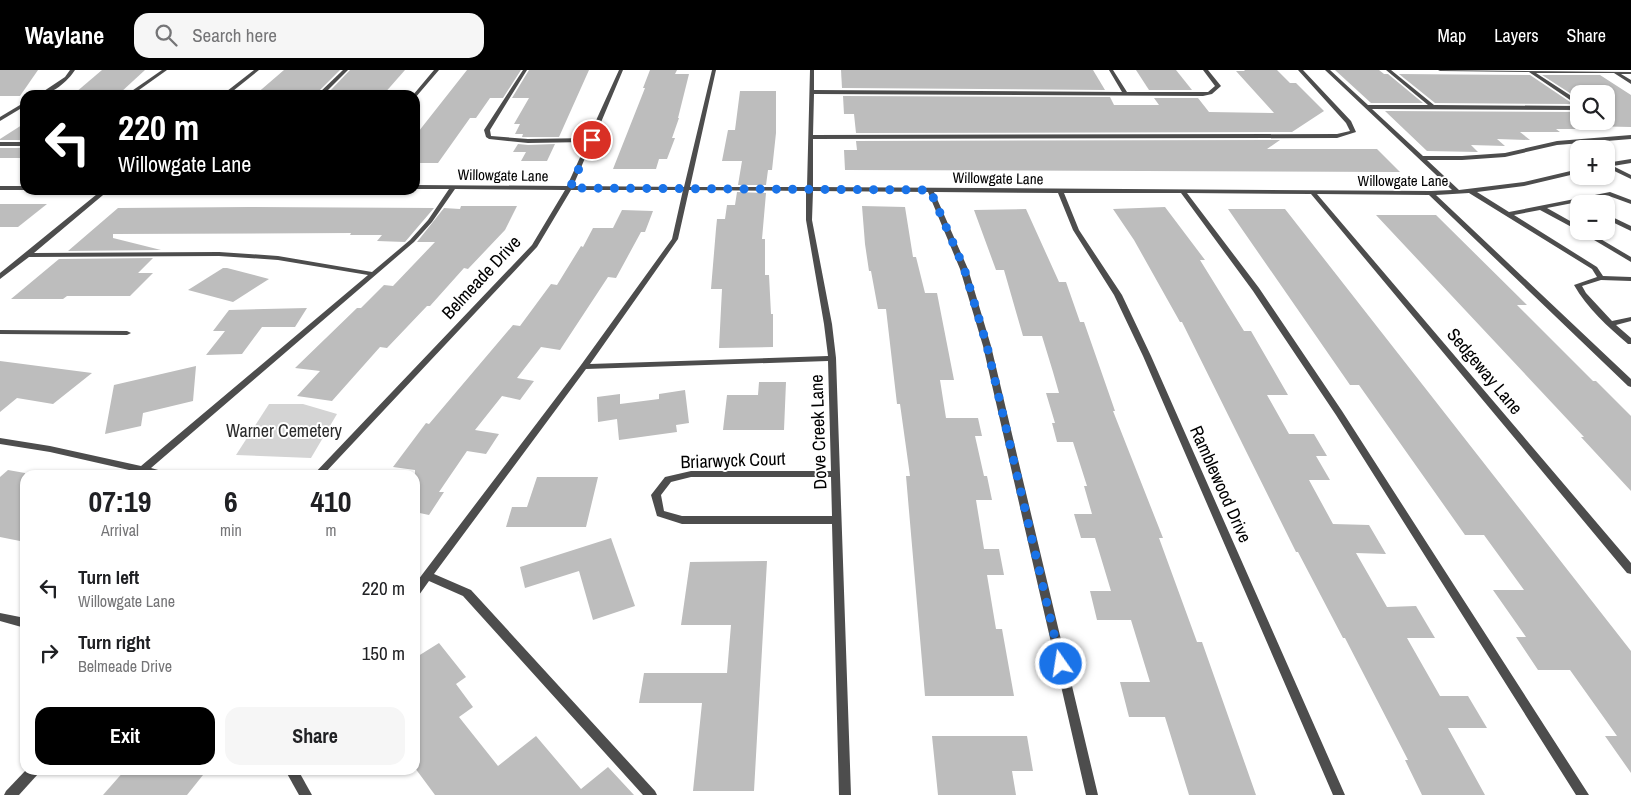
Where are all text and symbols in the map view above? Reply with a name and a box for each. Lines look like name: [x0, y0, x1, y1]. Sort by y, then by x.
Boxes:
search box: [134, 13, 484, 58]
text: Waylane: [25, 19, 104, 51]
icon: search: [152, 21, 180, 49]
text: Search here: [192, 22, 277, 48]
text: Map: [1438, 23, 1466, 48]
text: Layers: [1494, 23, 1539, 48]
text: Share: [1567, 23, 1606, 48]
map controls: [1570, 85, 1615, 240]
button: search: [1570, 85, 1615, 130]
text: 220 m: [118, 104, 199, 151]
icon: left: [35, 110, 100, 175]
pin: [571, 119, 613, 161]
icon: arrive: [578, 126, 606, 154]
button: +: [1570, 140, 1615, 185]
text: Willowgate Lane: [118, 149, 251, 179]
street label: Willowgate Lane: [457, 164, 549, 186]
street label: Willowgate Lane: [952, 167, 1044, 189]
street label: Willowgate Lane: [1358, 170, 1449, 191]
button: −: [1570, 195, 1615, 240]
street label: Belmeade Drive: [436, 230, 526, 324]
street label: Sedgeway Lane: [1441, 322, 1529, 420]
street label: Dove Creek Lane: [804, 374, 832, 490]
park label: Warner Cemetery: [226, 418, 343, 443]
street label: Ramblewood Drive: [1184, 422, 1258, 546]
street label: Briarwyck Court: [680, 446, 786, 474]
text: 07:19: [89, 481, 151, 521]
text: 6: [224, 481, 238, 521]
text: 410: [310, 481, 351, 521]
text: Arrival: [101, 519, 139, 541]
text: min: [220, 519, 242, 541]
text: m: [325, 519, 336, 541]
text: Turn left: [78, 564, 139, 590]
icon: left: [35, 574, 63, 602]
text: 220 m: [362, 575, 405, 601]
text: Willowgate Lane: [78, 590, 175, 612]
text: Turn right: [78, 629, 150, 655]
position arrow: [1034, 637, 1086, 689]
icon: right: [35, 639, 63, 667]
text: 150 m: [362, 640, 405, 666]
text: Belmeade Drive: [78, 655, 172, 677]
button: Exit: [35, 707, 215, 765]
button: Share: [225, 707, 405, 765]

